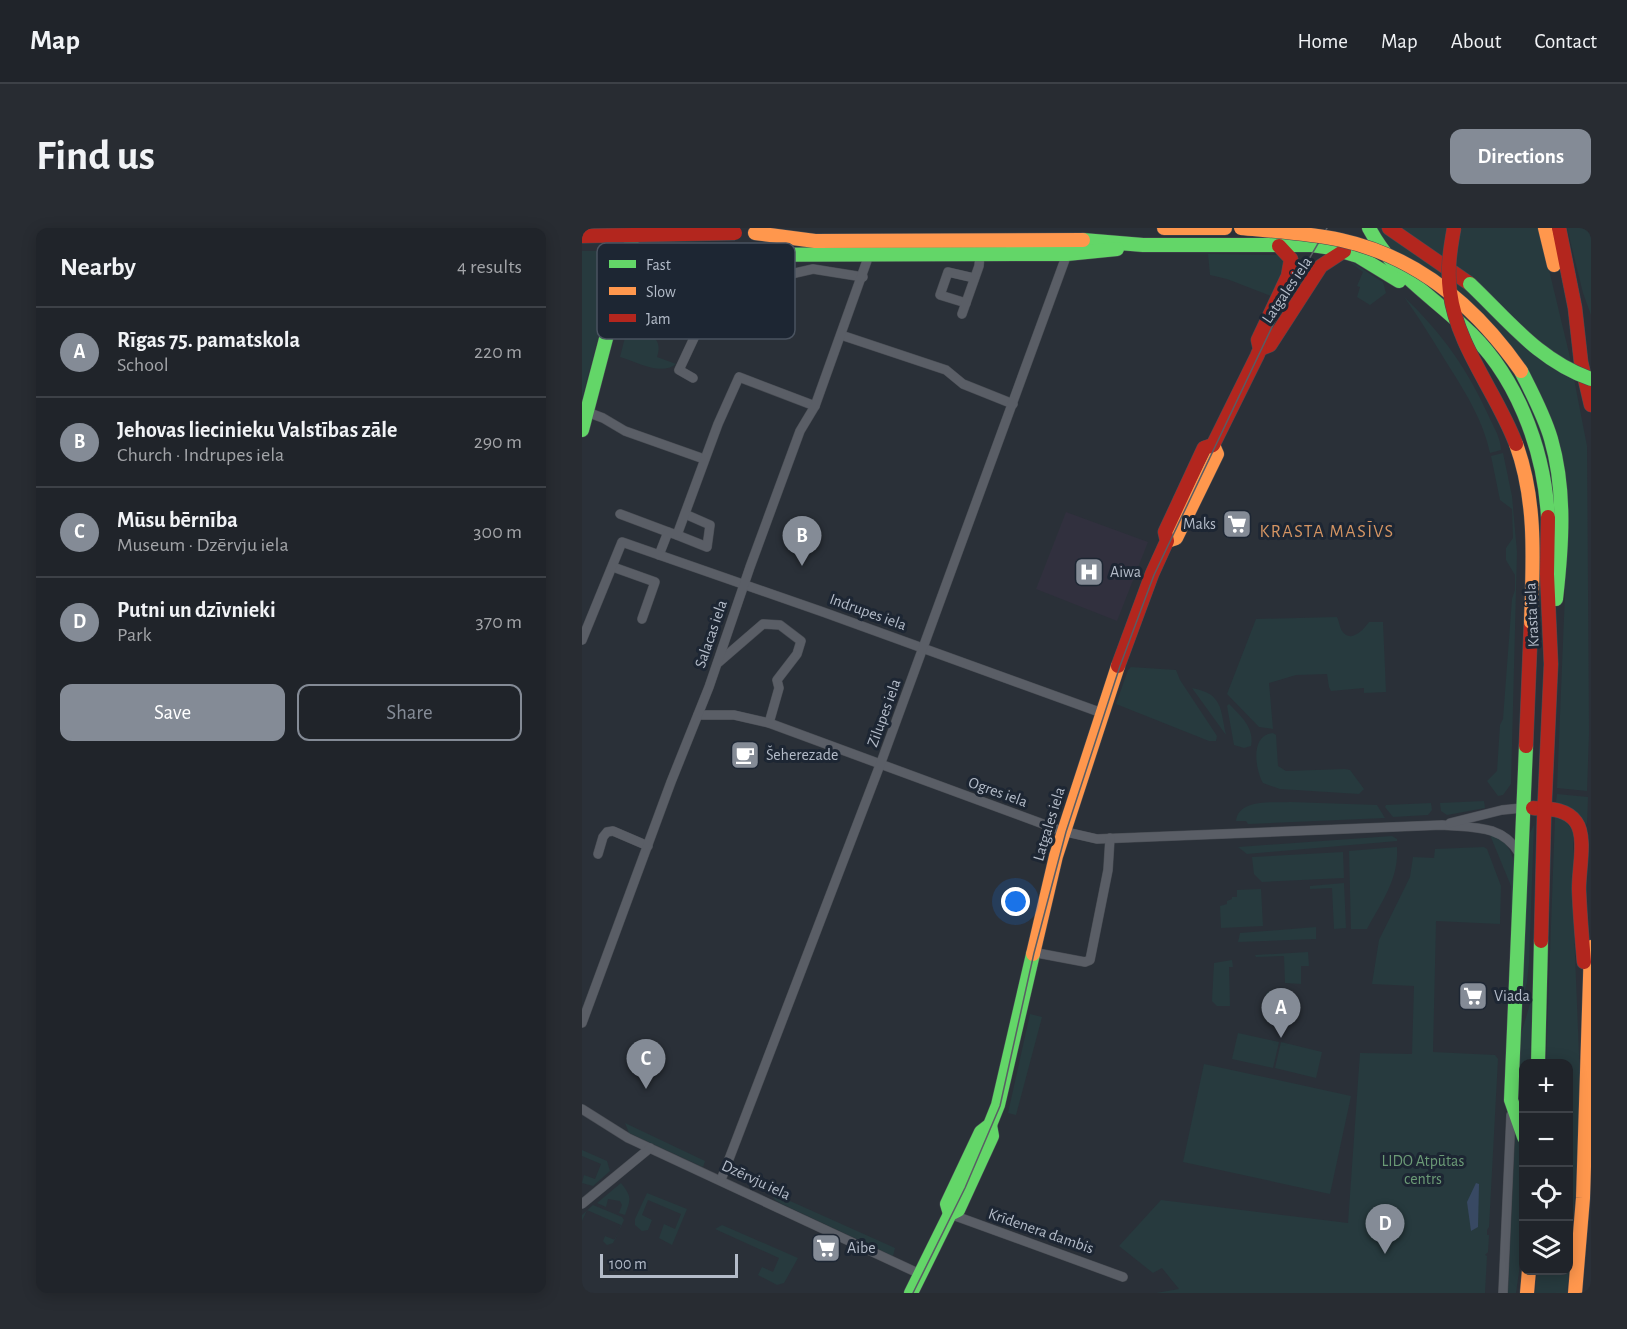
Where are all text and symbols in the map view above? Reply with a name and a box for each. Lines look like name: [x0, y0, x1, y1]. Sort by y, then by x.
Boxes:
text: Map: [30, 27, 80, 55]
text: Home: [1297, 31, 1348, 52]
text: Map: [1381, 31, 1418, 52]
text: About: [1451, 31, 1501, 52]
text: Contact: [1534, 31, 1597, 52]
button: Directions: [1450, 129, 1591, 184]
text: Find us: [36, 135, 155, 177]
legend: [597, 243, 795, 339]
text: Nearby: [60, 254, 136, 280]
street label: Latgales iela: [1259, 254, 1315, 326]
text: 4 results: [457, 257, 522, 277]
text: Fast: [646, 257, 671, 273]
text: Slow: [646, 284, 676, 300]
text: Jam: [646, 311, 671, 327]
text: Rīgas 75. pamatskola: [117, 329, 300, 351]
text: A: [74, 342, 86, 362]
text: 220 m: [474, 342, 522, 362]
text: School: [117, 355, 169, 375]
text: Jehovas liecinieku Valstības zāle: [117, 419, 398, 441]
text: B: [74, 432, 85, 452]
text: 290 m: [474, 432, 522, 452]
text: Church · Indrupes iela: [117, 445, 284, 465]
supermarket icon: Maks: [1221, 508, 1253, 540]
text: Mūsu bērnība: [117, 509, 238, 531]
pin: B: [782, 516, 822, 566]
place label: Maks: [1183, 516, 1216, 532]
district label: KRASTA MASĪVS: [1259, 521, 1395, 541]
text: C: [74, 522, 85, 542]
text: 300 m: [473, 522, 522, 542]
text: Museum · Dzērvju iela: [117, 535, 289, 555]
hospital icon: Aiwa: [1073, 556, 1105, 588]
place label: Aiwa: [1110, 564, 1141, 580]
street label: Krasta iela: [1522, 582, 1542, 648]
street label: Indrupes iela: [827, 591, 909, 633]
street label: Salacas iela: [692, 598, 730, 670]
text: Putni un dzīvnieki: [117, 599, 276, 621]
text: D: [73, 612, 86, 632]
text: 370 m: [476, 612, 522, 632]
text: Park: [117, 625, 152, 645]
street label: Zilupes iela: [864, 677, 904, 749]
button: Save: [60, 684, 285, 741]
button: Share: [297, 684, 522, 741]
cafe icon: Šeherezade: [729, 739, 761, 771]
place label: Šeherezade: [766, 745, 838, 763]
street label: Ogres iela: [966, 774, 1030, 810]
street label: Latgales iela: [1030, 785, 1068, 863]
your location: [1001, 887, 1030, 916]
supermarket icon: Viada: [1457, 980, 1489, 1012]
pin: A: [1262, 988, 1300, 1038]
place label: Viada: [1494, 988, 1530, 1004]
pin: C: [626, 1040, 666, 1089]
map controls: [1519, 1059, 1573, 1275]
button: +: [1519, 1059, 1573, 1113]
button: −: [1519, 1113, 1573, 1167]
park label: LIDO Atpūtas centrs: [1382, 1153, 1464, 1187]
street label: Dzērvju iela: [719, 1157, 793, 1204]
button: locate: [1519, 1167, 1573, 1221]
pin: D: [1366, 1204, 1404, 1254]
street label: Krīdenera dambis: [986, 1205, 1096, 1257]
button: layers: [1519, 1221, 1573, 1275]
supermarket icon: Aibe: [810, 1232, 842, 1264]
place label: Aibe: [847, 1240, 876, 1256]
scale bar: [600, 1251, 738, 1278]
text: 100 m: [609, 1256, 647, 1272]

